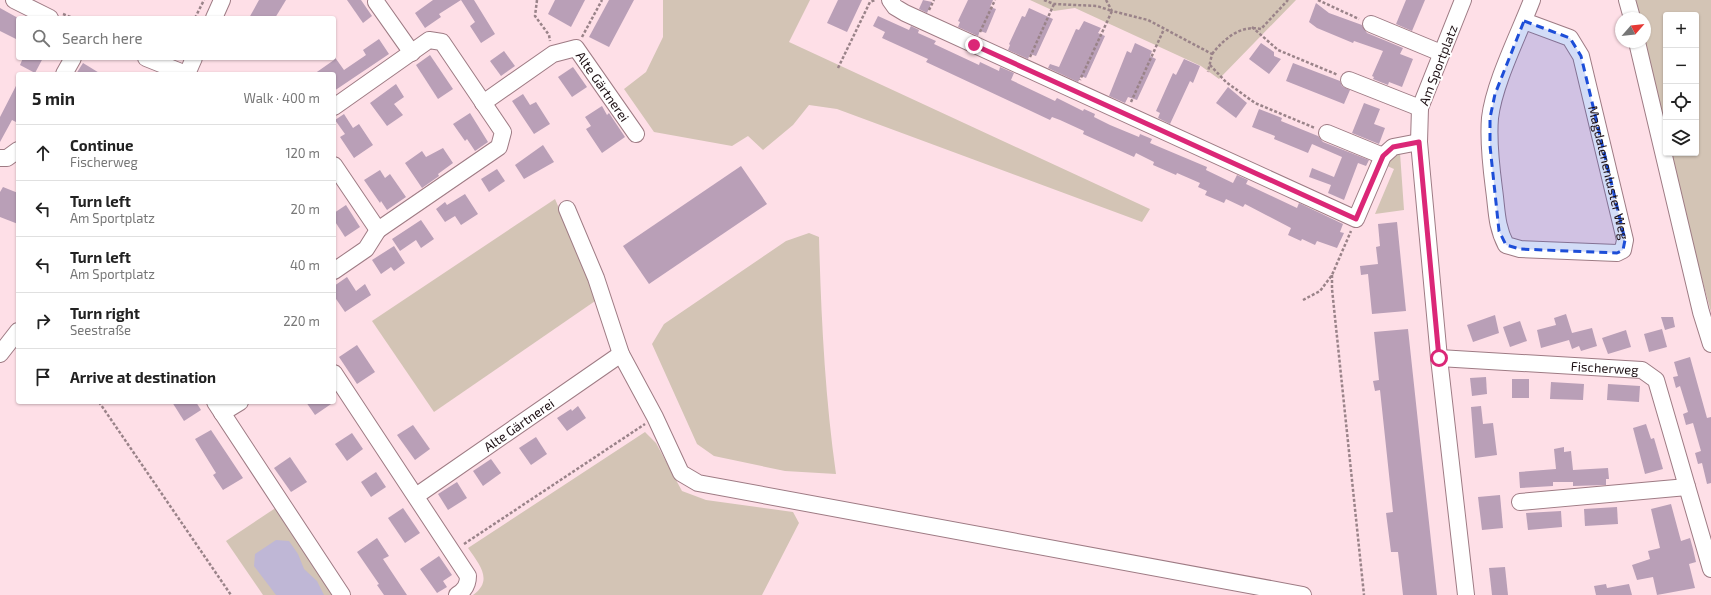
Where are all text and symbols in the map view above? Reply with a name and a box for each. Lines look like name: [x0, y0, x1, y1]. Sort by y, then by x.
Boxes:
north arrow: [1615, 12, 1651, 48]
map controls: [1663, 12, 1699, 156]
button: +: [1663, 12, 1699, 48]
search box: [16, 16, 336, 60]
street label: Am Sportplatz: [1415, 23, 1461, 107]
icon: search: [30, 27, 52, 49]
text: Search here: [62, 29, 143, 47]
route end: [965, 36, 983, 54]
street label: Alte Gärtnerei: [573, 48, 633, 125]
button: −: [1663, 48, 1699, 84]
button: locate: [1663, 84, 1699, 120]
text: 5 min: [32, 88, 75, 108]
text: Walk · 400 m: [244, 90, 320, 106]
street label: Magdalenenluster Weg: [1585, 104, 1633, 241]
button: layers: [1663, 120, 1699, 156]
text: Continue: [70, 136, 133, 154]
icon: ahead: [32, 142, 54, 164]
text: 120 m: [285, 145, 320, 161]
text: Fischerweg: [70, 154, 138, 170]
text: Turn left: [70, 192, 131, 210]
icon: left: [32, 198, 54, 220]
text: 20 m: [291, 201, 320, 217]
text: Am Sportplatz: [70, 210, 155, 226]
text: Turn left: [70, 248, 131, 266]
icon: left: [32, 254, 54, 276]
text: 40 m: [290, 257, 320, 273]
text: Am Sportplatz: [70, 266, 155, 282]
text: Turn right: [70, 304, 140, 322]
icon: right: [32, 310, 54, 332]
text: 220 m: [283, 313, 320, 329]
text: Seestraße: [70, 322, 131, 338]
route start: [1430, 349, 1448, 367]
street label: Fischerweg: [1570, 358, 1639, 378]
icon: arrive: [32, 366, 54, 388]
text: Arrive at destination: [70, 368, 216, 386]
street label: Alte Gärtnerei: [480, 395, 557, 455]

